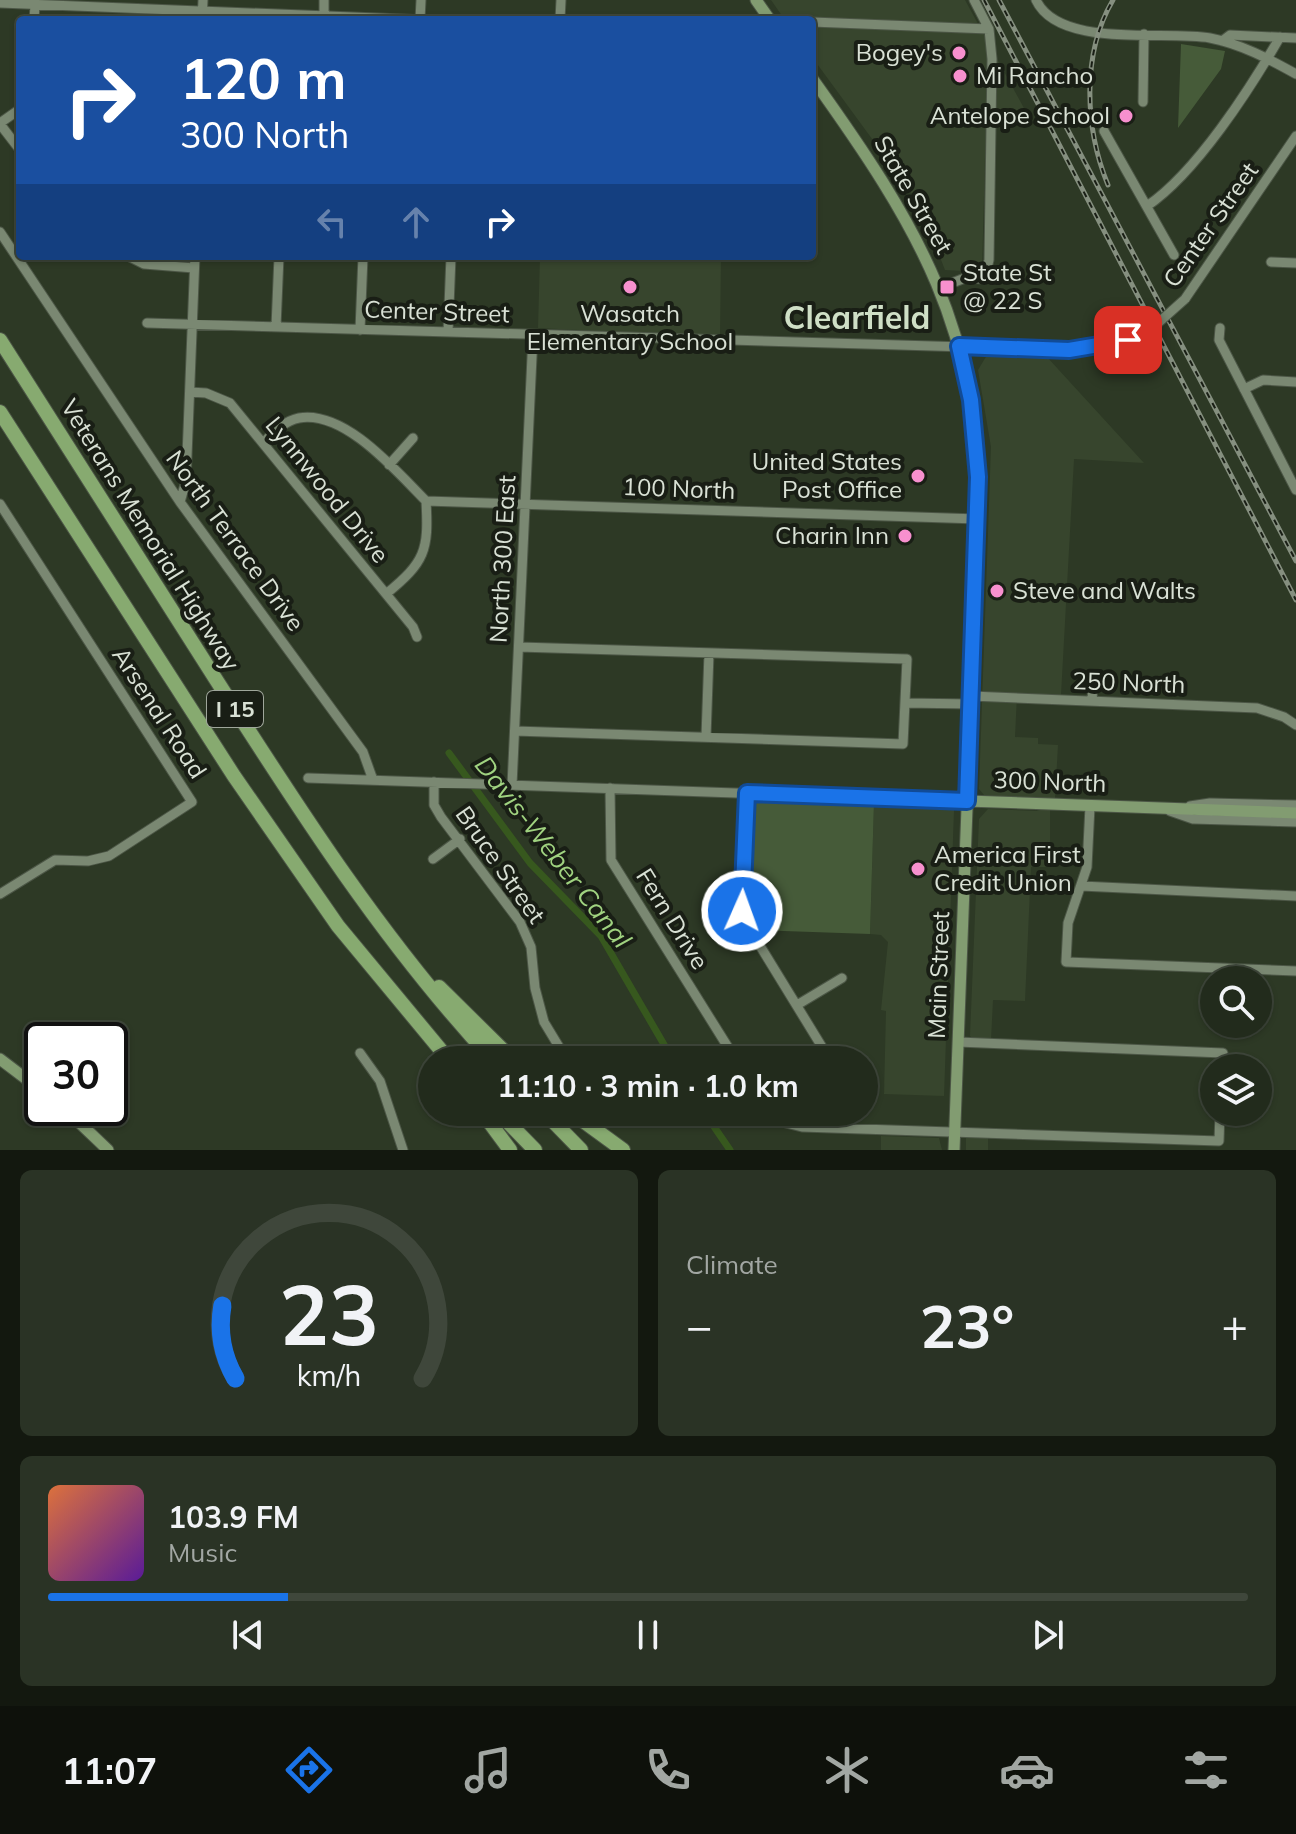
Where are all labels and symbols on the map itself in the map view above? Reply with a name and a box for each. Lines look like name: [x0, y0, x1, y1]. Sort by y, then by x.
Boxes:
place label: Bogey's: [856, 37, 943, 67]
marker: Bogey's: [950, 44, 968, 62]
place label: Mi Rancho: [976, 60, 1093, 90]
marker: Mi Rancho: [951, 67, 969, 85]
place label: Antelope School: [930, 100, 1110, 130]
marker: Antelope School: [1117, 107, 1135, 125]
street label: State Street: [868, 130, 960, 259]
street label: Center Street: [1156, 156, 1264, 293]
place label: State St @ 22 S: [963, 257, 1052, 315]
marker: Wasatch Elementary School: [621, 278, 639, 296]
marker: State St @ 22 S: [938, 278, 956, 296]
street label: Center Street: [364, 293, 510, 329]
district label: Clearfield: [784, 297, 930, 337]
place label: Wasatch Elementary School: [527, 298, 733, 356]
pin: [1094, 306, 1162, 374]
street label: Veterans Memorial Highway: [55, 393, 247, 676]
street label: Lynnwood Drive: [260, 410, 396, 569]
street label: North Terrace Drive: [160, 444, 311, 637]
place label: United States Post Office: [752, 446, 902, 504]
marker: United States Post Office: [909, 467, 927, 485]
street label: 100 North: [622, 471, 736, 505]
street label: North 300 East: [483, 474, 521, 643]
place label: Charin Inn: [775, 520, 889, 550]
marker: Charin Inn: [896, 527, 914, 545]
place label: Steve and Walts: [1013, 575, 1196, 605]
marker: Steve and Walts: [988, 582, 1006, 600]
street label: Arsenal Road: [106, 641, 213, 784]
street label: 250 North: [1072, 665, 1186, 699]
road number: I 15: [207, 691, 263, 727]
water label: Davis-Weber Canal: [468, 749, 639, 955]
street label: 300 North: [993, 764, 1107, 798]
street label: Bruce Street: [449, 800, 552, 929]
place label: America First Credit Union: [934, 839, 1081, 897]
marker: America First Credit Union: [909, 860, 927, 878]
street label: Fern Drive: [630, 863, 716, 974]
position arrow: [700, 869, 784, 953]
street label: Main Street: [921, 911, 955, 1039]
speed limit sign: 30: [24, 1022, 128, 1126]

